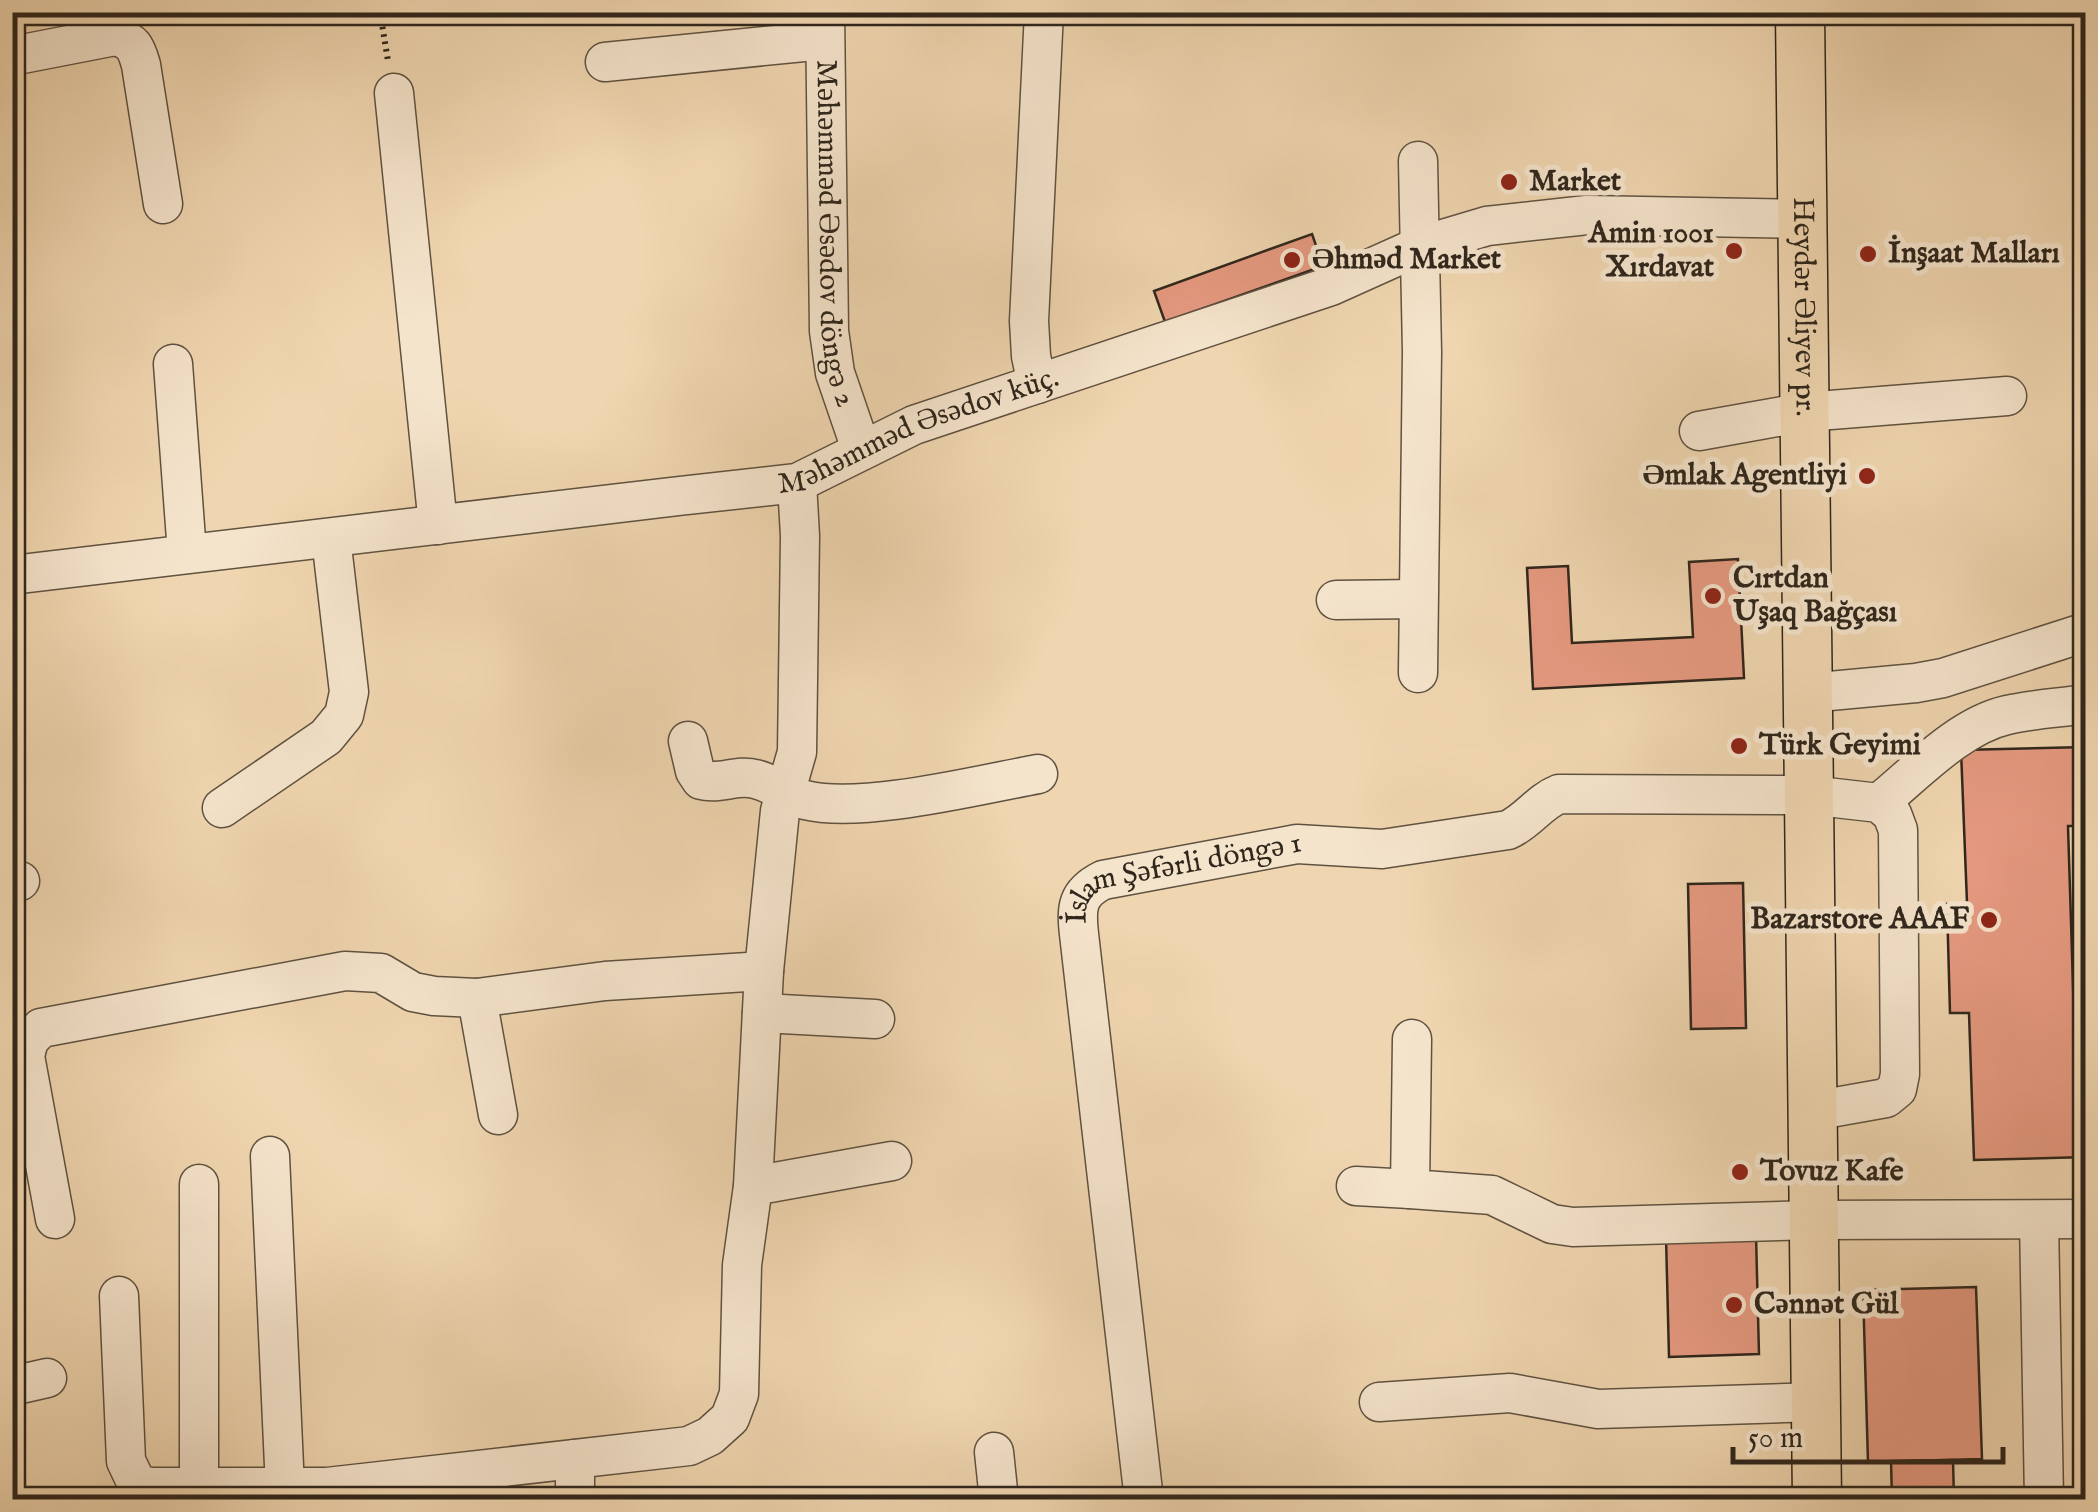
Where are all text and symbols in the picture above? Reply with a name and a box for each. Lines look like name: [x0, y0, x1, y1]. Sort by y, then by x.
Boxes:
street label: Məhəmməd Əsədov döngə 2: [807, 59, 864, 412]
place label: Market: [1529, 163, 1622, 201]
marker: Market: [1498, 171, 1520, 193]
street label: Heydər Əliyev pr.: [1783, 197, 1824, 417]
place label: Amin 1001 Xırdavat: [1588, 215, 1715, 287]
place label: İnşaat Malları: [1888, 234, 2060, 273]
marker: Amin 1001 Xırdavat: [1723, 240, 1745, 262]
place label: Əhməd Market: [1312, 241, 1502, 279]
marker: İnşaat Malları: [1857, 243, 1879, 265]
marker: Əhməd Market: [1281, 249, 1303, 271]
street label: Məhəmməd Əsədov küç.: [776, 359, 1064, 504]
place label: Əmlak Agentliyi: [1642, 457, 1847, 495]
marker: Əmlak Agentliyi: [1856, 465, 1878, 487]
place label: Cırtdan Uşaq Bağçası: [1733, 560, 1897, 632]
marker: Cırtdan Uşaq Bağçası: [1702, 585, 1724, 607]
place label: Türk Geyimi: [1758, 727, 1921, 765]
marker: Türk Geyimi: [1728, 735, 1750, 757]
street label: İslam Şəfərli döngə 1: [1059, 825, 1305, 924]
place label: Bazarstore AAAF: [1750, 901, 1969, 939]
marker: Bazarstore AAAF: [1978, 909, 2000, 931]
place label: Tovuz Kafe: [1759, 1153, 1904, 1191]
marker: Tovuz Kafe: [1729, 1161, 1751, 1183]
place label: Cənnət Gül: [1754, 1286, 1899, 1324]
marker: Cənnət Gül: [1723, 1294, 1745, 1316]
scale bar: [1733, 1402, 2003, 1464]
text: 50 m: [1748, 1420, 1803, 1458]

